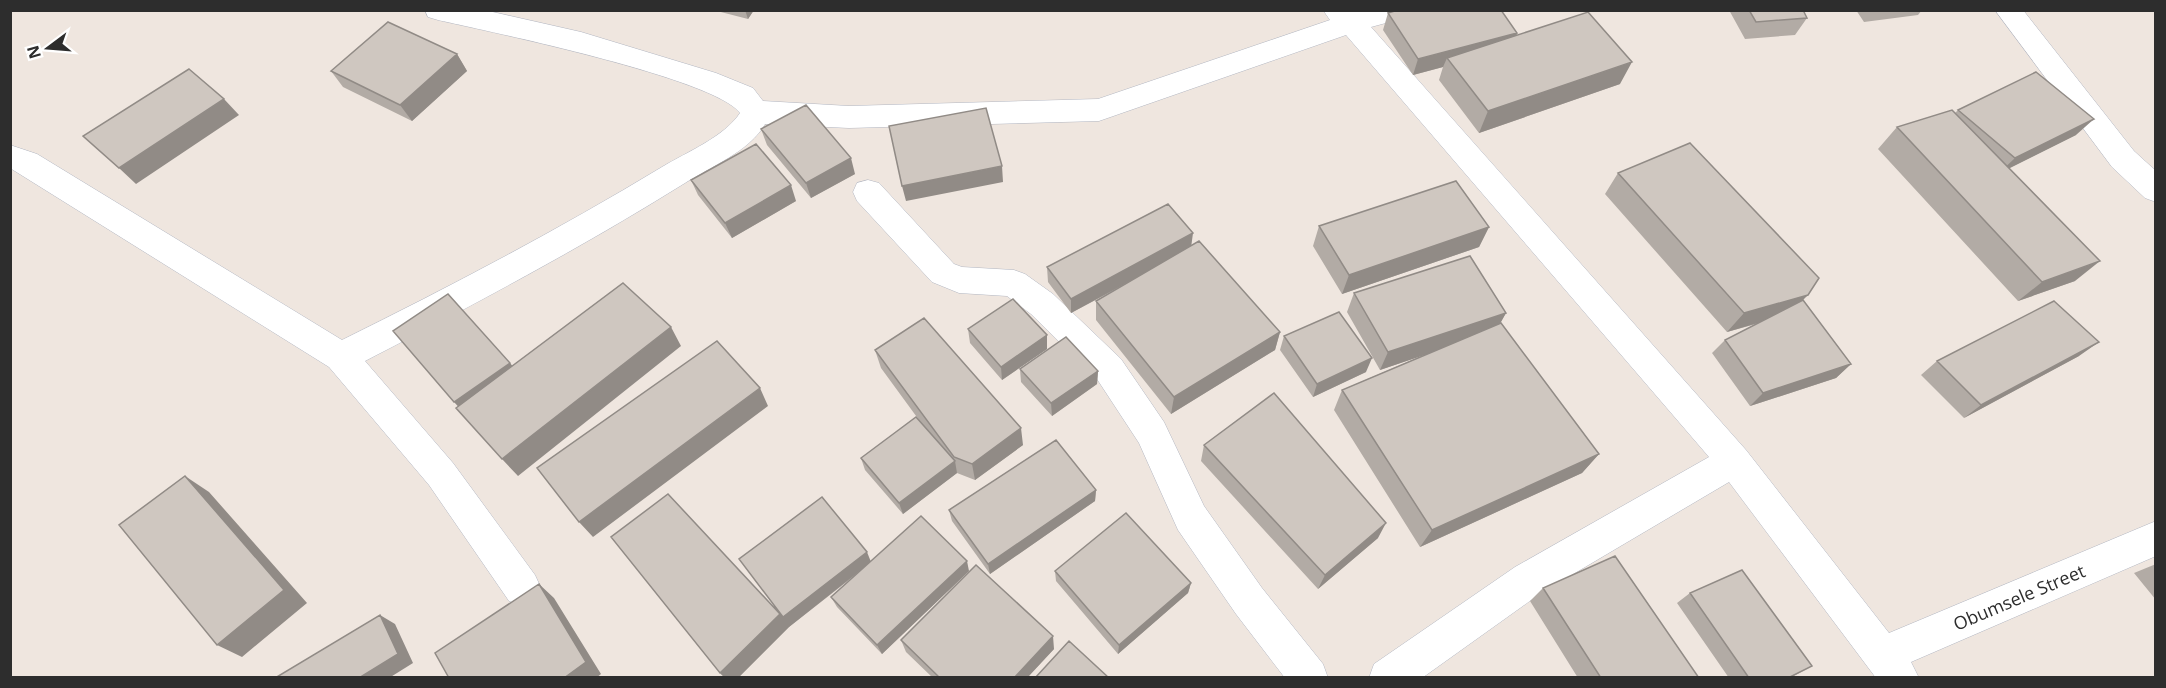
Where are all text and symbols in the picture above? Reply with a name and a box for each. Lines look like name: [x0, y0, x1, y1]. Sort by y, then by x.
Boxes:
north arrow: [18, 18, 78, 78]
text: N: [21, 43, 46, 61]
street label: Obumsele Street: [1949, 558, 2089, 636]

